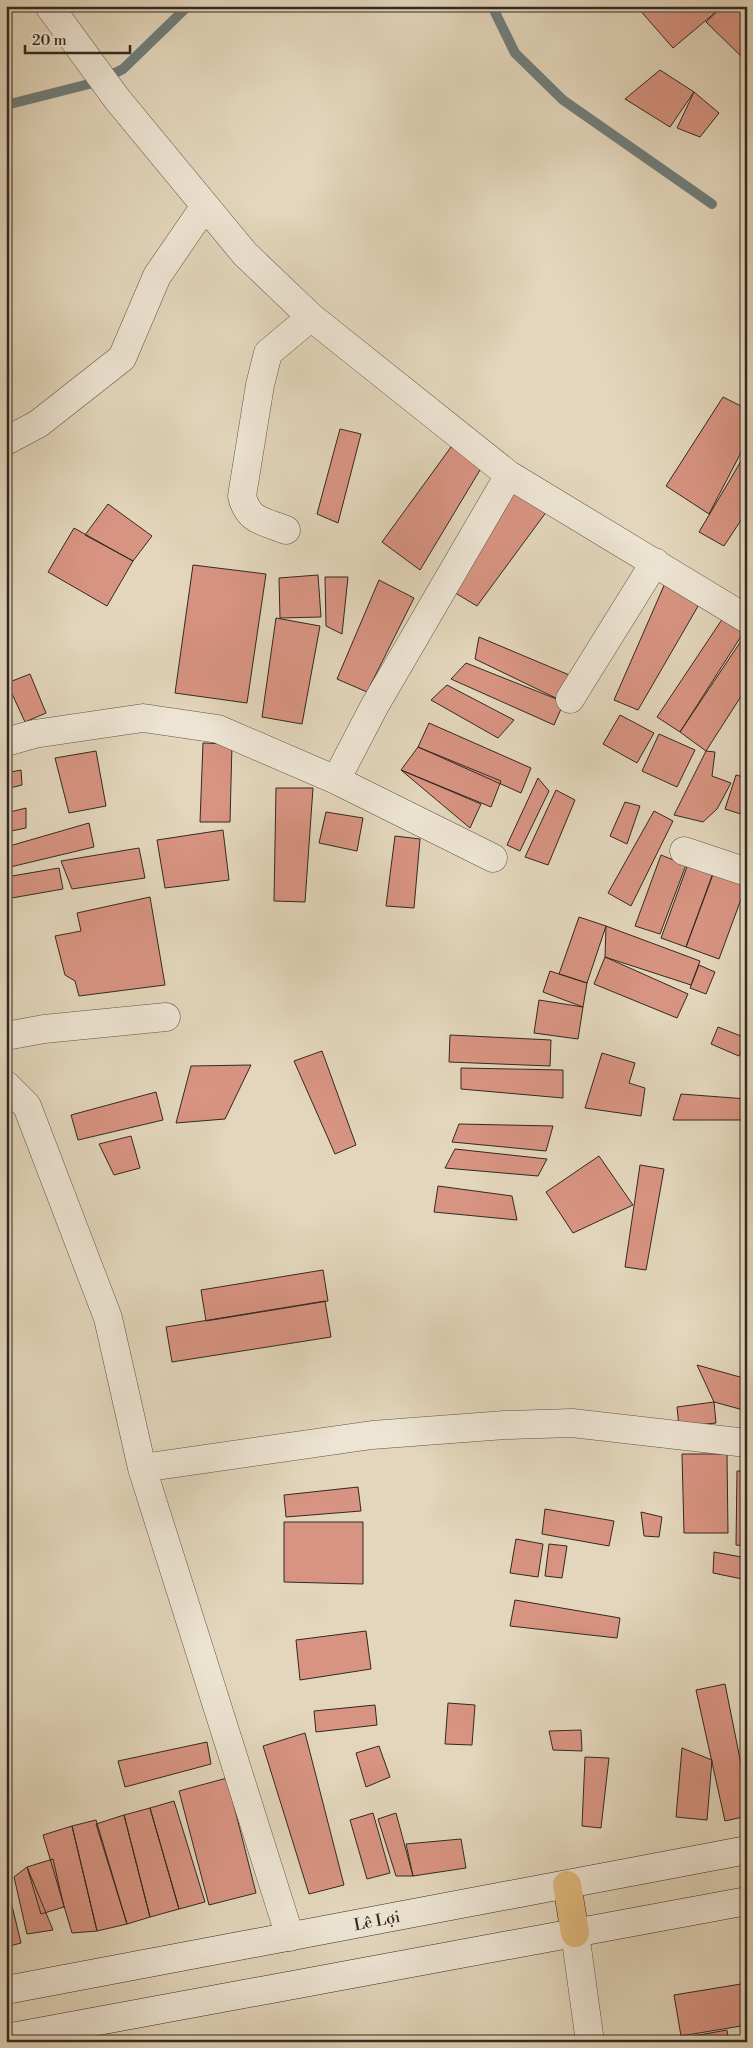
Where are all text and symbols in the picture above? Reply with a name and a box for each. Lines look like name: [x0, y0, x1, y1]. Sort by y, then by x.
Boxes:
scale bar: [25, 22, 130, 54]
text: 20 m: [32, 31, 67, 50]
street label: Lê Lợi: [352, 1907, 402, 1935]

